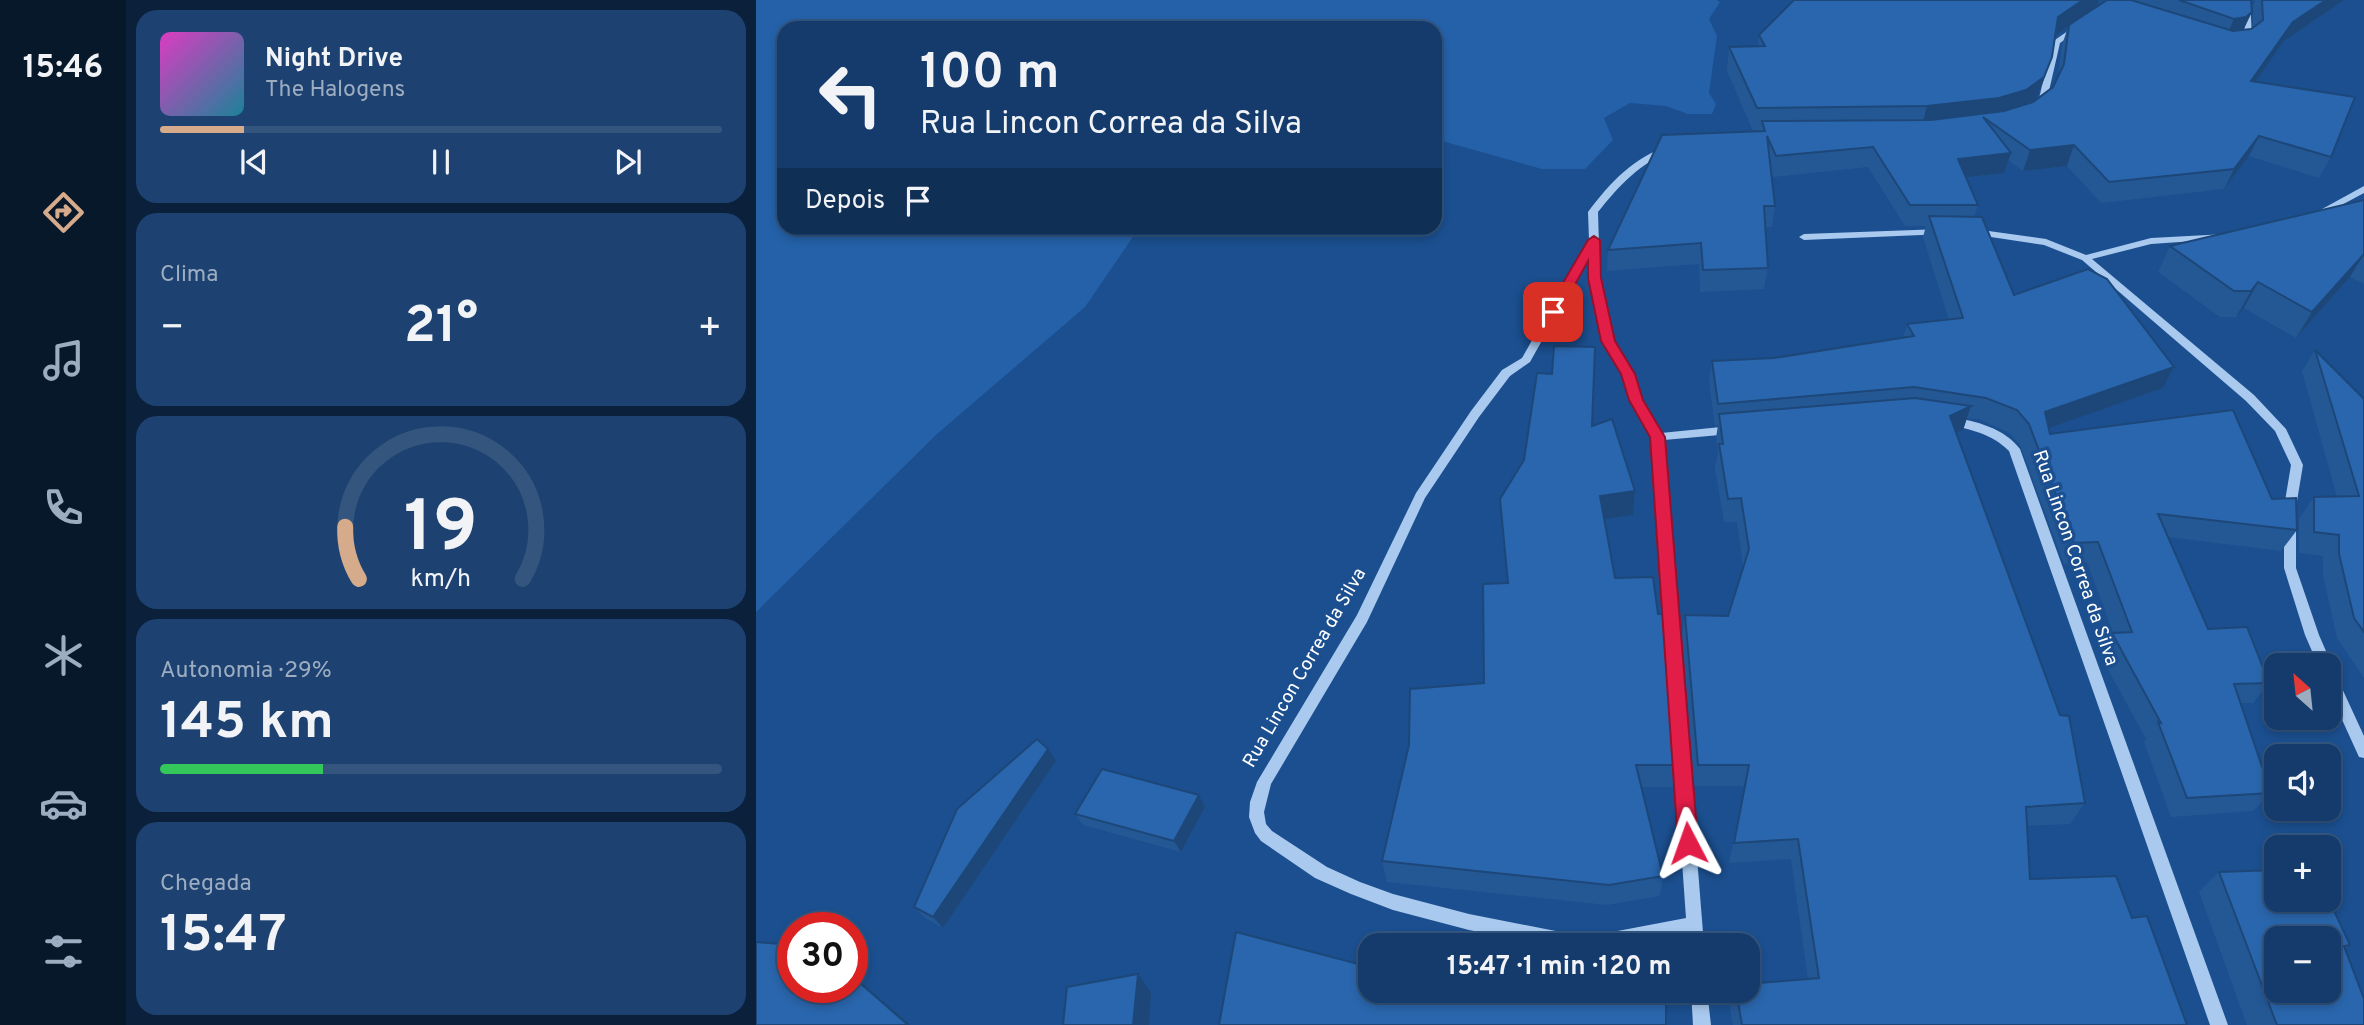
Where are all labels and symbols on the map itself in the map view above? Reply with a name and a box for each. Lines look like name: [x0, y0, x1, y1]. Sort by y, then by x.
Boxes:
pin: [1523, 282, 1583, 342]
street label: Rua Lincon Correa da Silva: [2027, 447, 2123, 669]
street label: Rua Lincon Correa da Silva: [1238, 564, 1372, 772]
north arrow: [2264, 653, 2342, 730]
position arrow: [1651, 806, 1725, 880]
speed limit sign: 30: [777, 912, 868, 1003]

